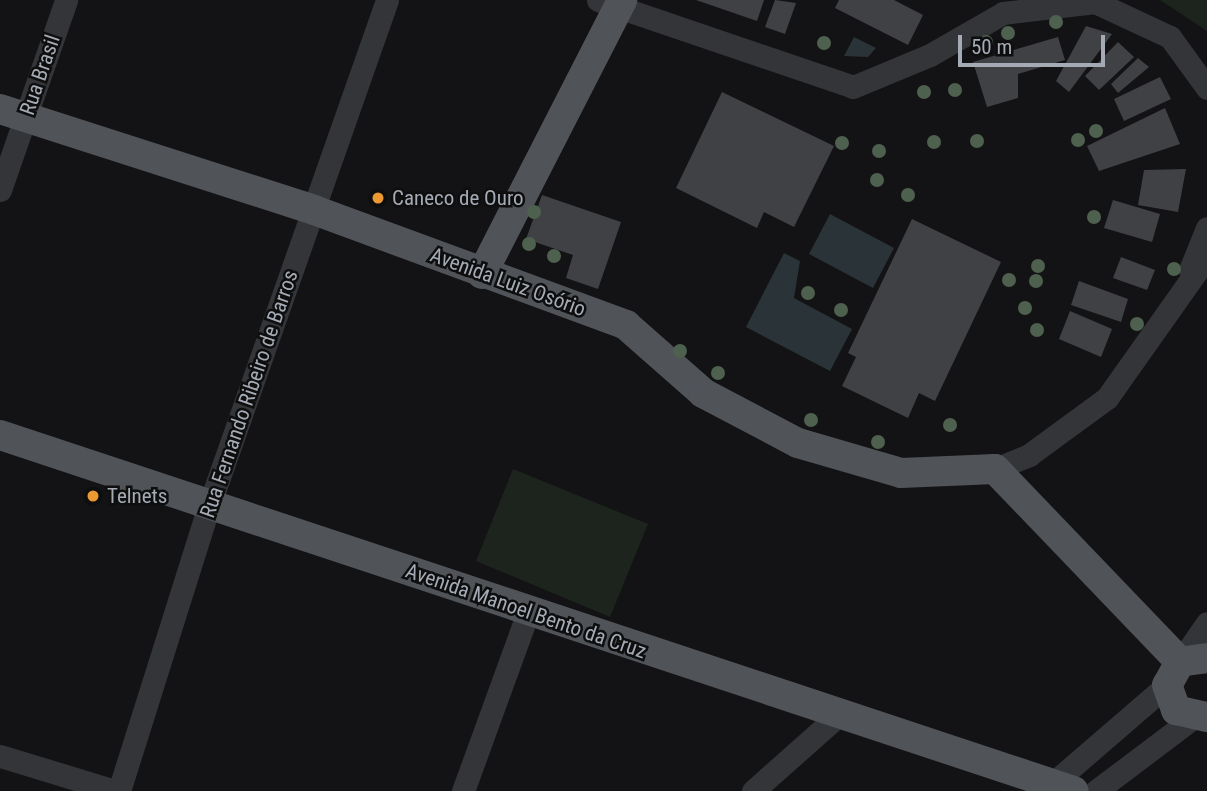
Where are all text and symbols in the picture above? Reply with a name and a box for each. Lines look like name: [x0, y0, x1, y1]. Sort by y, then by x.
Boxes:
scale bar: [962, 21, 1109, 65]
street label: Rua Brasil: [15, 32, 65, 118]
text: 50 m: [971, 35, 1012, 59]
place label: Caneco de Ouro: [392, 185, 524, 211]
marker: Caneco de Ouro: [370, 190, 386, 206]
street label: Avenida Luiz Osório: [427, 242, 589, 322]
street label: Rua Fernando Ribeiro de Barros: [195, 267, 303, 521]
place label: Telnets: [107, 483, 167, 509]
marker: Telnets: [85, 488, 101, 504]
street label: Avenida Manoel Bento da Cruz: [403, 558, 649, 664]

